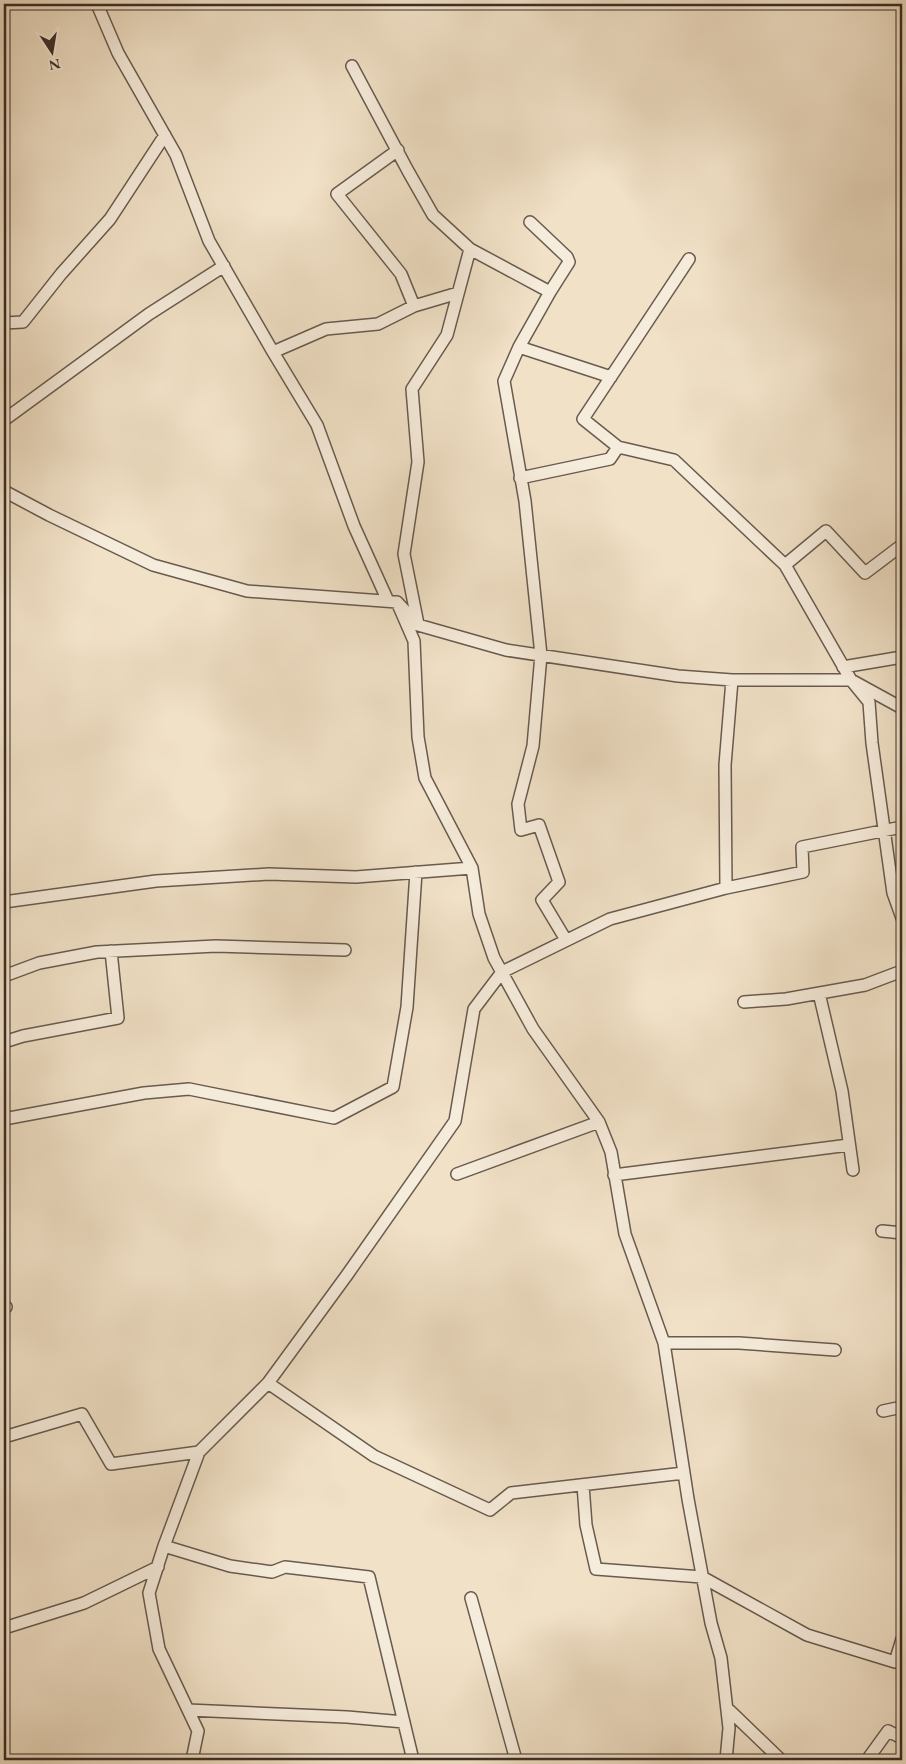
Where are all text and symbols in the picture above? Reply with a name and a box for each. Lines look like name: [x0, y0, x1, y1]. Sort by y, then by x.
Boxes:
north arrow: [28, 28, 78, 78]
text: N: [47, 55, 62, 75]

